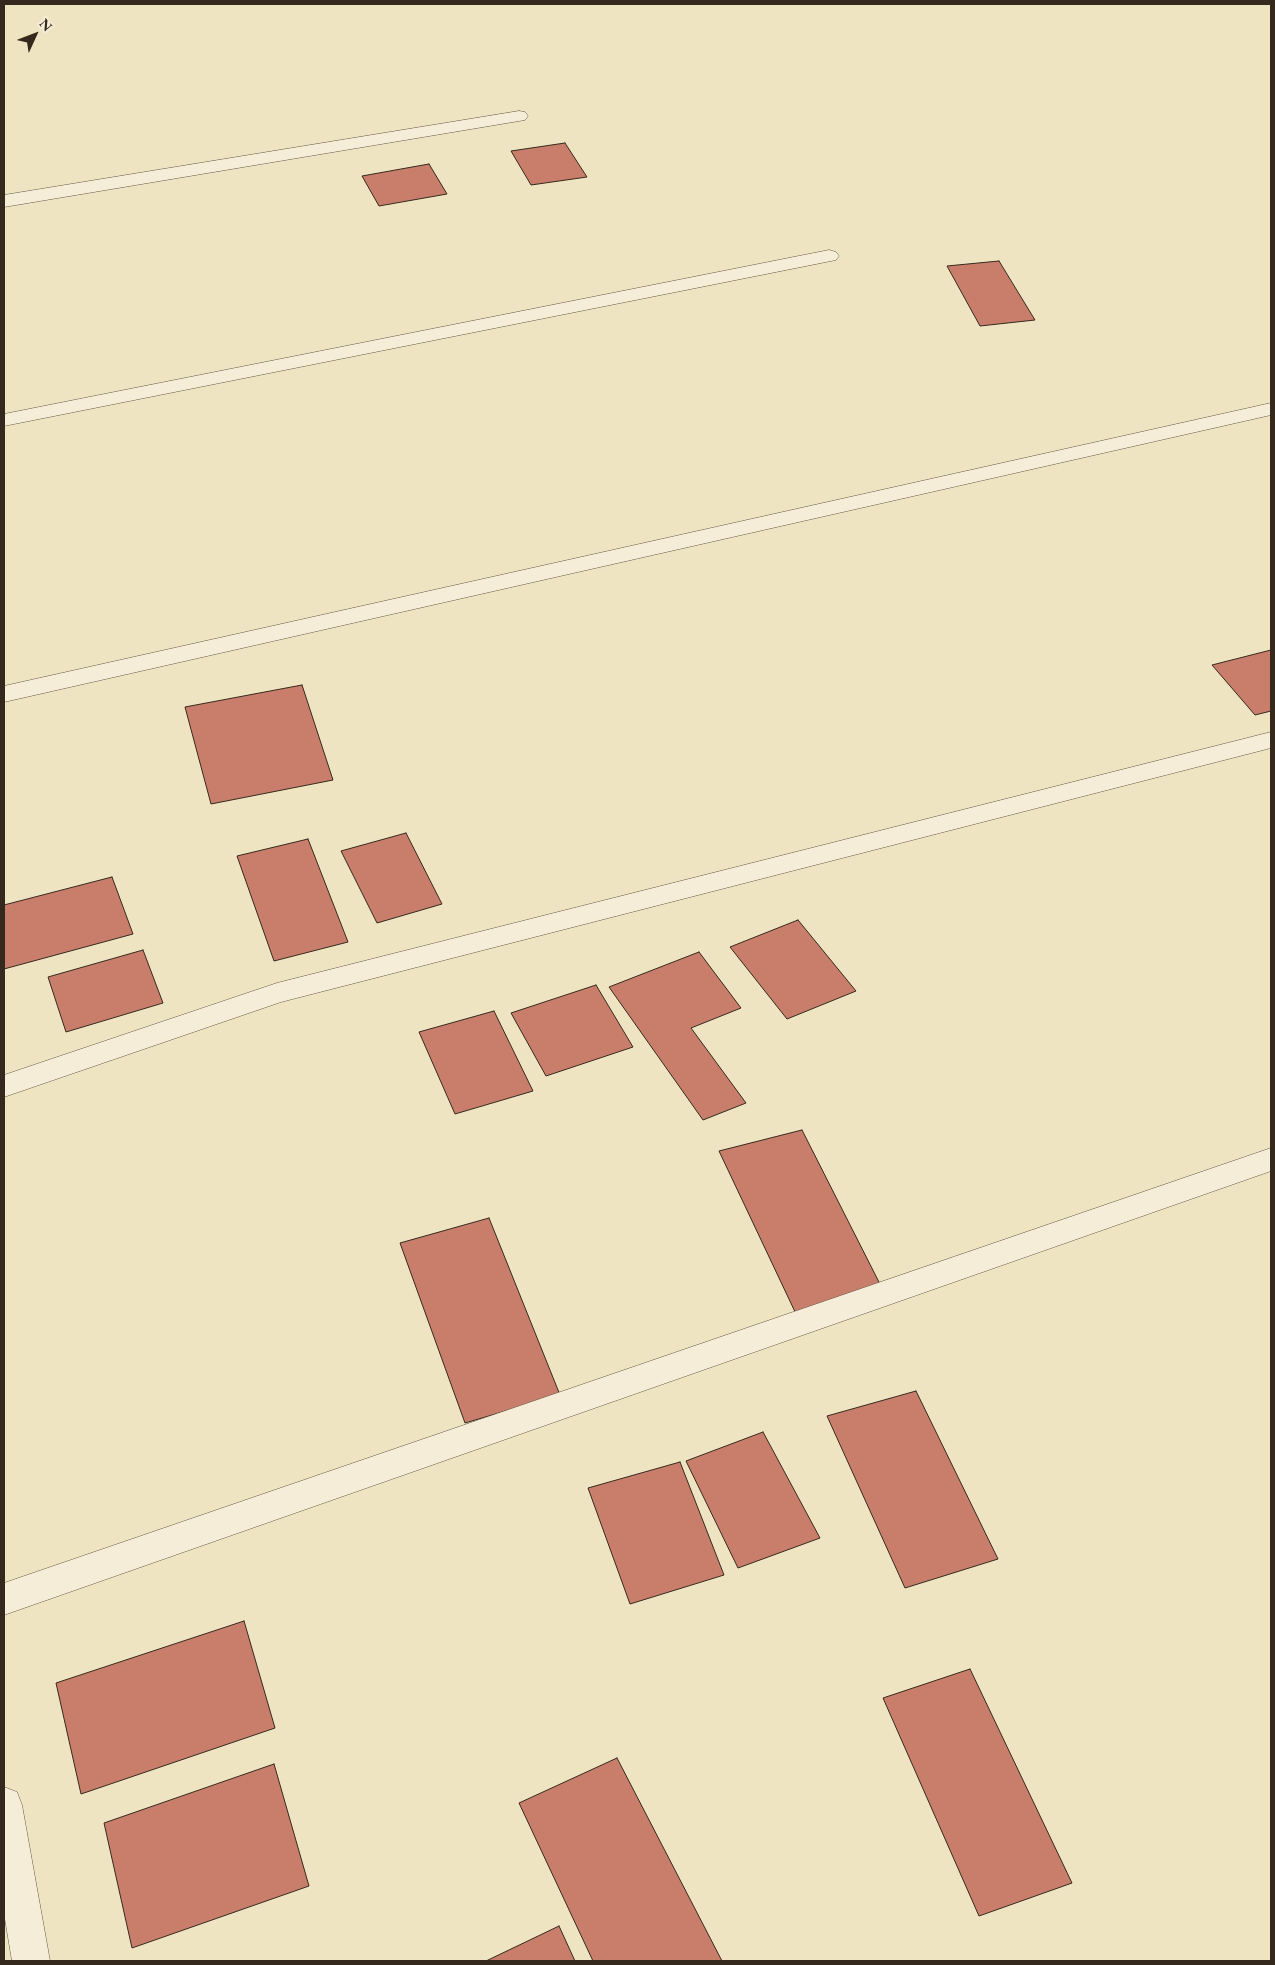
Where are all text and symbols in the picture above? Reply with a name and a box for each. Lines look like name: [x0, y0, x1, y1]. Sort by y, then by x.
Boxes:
north arrow: [10, 10, 60, 60]
text: N: [36, 14, 56, 35]

